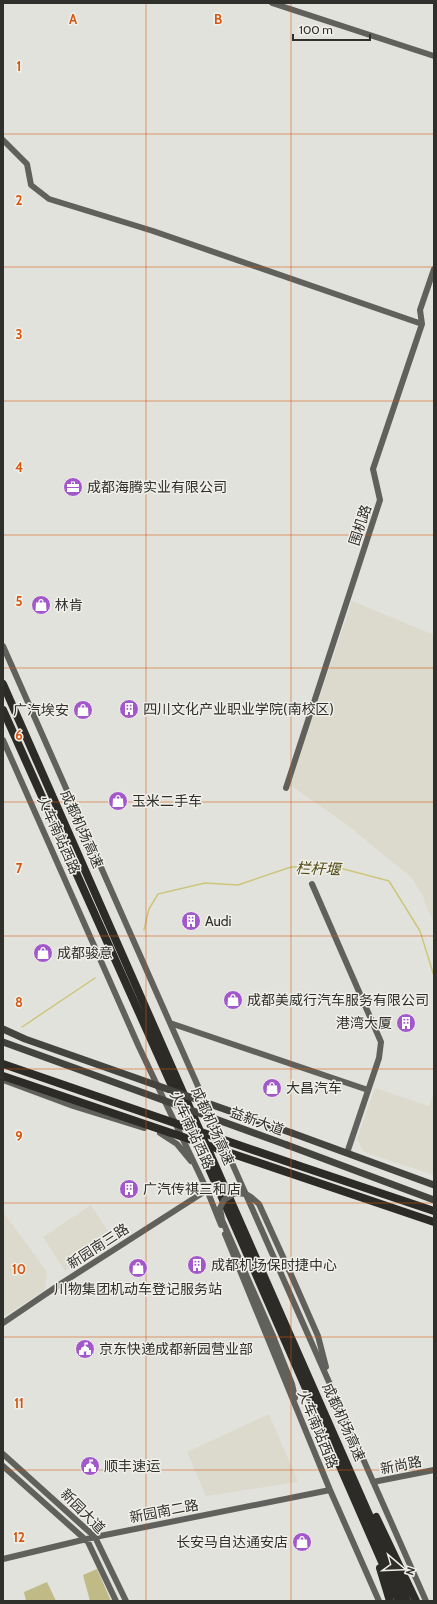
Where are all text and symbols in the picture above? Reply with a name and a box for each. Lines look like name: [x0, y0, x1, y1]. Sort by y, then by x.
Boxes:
text: A: [69, 11, 78, 27]
text: B: [214, 11, 222, 27]
scale bar: [293, 16, 370, 42]
text: 100 m: [299, 22, 333, 37]
text: 1: [17, 58, 21, 74]
text: 2: [16, 192, 23, 208]
text: 3: [15, 326, 23, 342]
text: 4: [15, 459, 23, 475]
office icon: 成都海腾实业有限公司: [62, 476, 84, 498]
place label: 成都海腾实业有限公司: [87, 478, 227, 496]
street label: 围机路: [345, 502, 375, 548]
text: 5: [16, 593, 23, 609]
shop icon: 林肯: [30, 594, 52, 616]
place label: 林肯: [55, 596, 83, 614]
building icon: 四川文化产业职业学院(南校区): [118, 698, 140, 720]
shop icon: 广汽埃安: [72, 699, 94, 721]
place label: 四川文化产业职业学院(南校区): [143, 700, 334, 718]
place label: 广汽埃安: [13, 701, 69, 719]
text: 6: [15, 727, 23, 743]
street label: 成都机场高速: [57, 787, 107, 871]
shop icon: 玉米二手车: [107, 790, 129, 812]
place label: 玉米二手车: [132, 792, 202, 810]
street label: 火车南站西路: [34, 793, 84, 877]
water label: 栏杆堰: [295, 859, 344, 879]
text: 7: [16, 860, 23, 876]
building icon: Audi: [180, 910, 202, 932]
place label: Audi: [205, 912, 232, 930]
shop icon: 成都骏意: [32, 942, 54, 964]
place label: 成都骏意: [57, 944, 113, 962]
shop icon: 成都美威行汽车服务有限公司: [222, 989, 244, 1011]
place label: 成都美威行汽车服务有限公司: [247, 991, 429, 1009]
text: 8: [15, 994, 23, 1010]
building icon: 港湾大厦: [395, 1012, 417, 1034]
place label: 港湾大厦: [336, 1014, 392, 1032]
shop icon: 大昌汽车: [261, 1077, 283, 1099]
place label: 大昌汽车: [286, 1079, 342, 1097]
street label: 成都机场高速: [188, 1084, 238, 1168]
street label: 火车南站西路: [166, 1088, 218, 1172]
street label: 益新大道: [228, 1103, 286, 1139]
text: 9: [15, 1128, 23, 1144]
building icon: 广汽传祺三和店: [118, 1178, 140, 1200]
place label: 广汽传祺三和店: [143, 1180, 241, 1198]
street label: 新园南三路: [64, 1219, 132, 1273]
building icon: 成都机场保时捷中心: [186, 1254, 208, 1276]
place label: 成都机场保时捷中心: [211, 1256, 337, 1274]
shop icon: 川物集团机动车登记服务站: [127, 1257, 149, 1279]
text: 10: [12, 1261, 26, 1277]
place label: 川物集团机动车登记服务站: [54, 1280, 222, 1298]
public building icon: 京东快递成都新园营业部: [74, 1338, 96, 1360]
place label: 京东快递成都新园营业部: [99, 1340, 253, 1358]
street label: 成都机场高速: [319, 1380, 369, 1464]
street label: 火车南站西路: [294, 1387, 342, 1471]
text: 11: [14, 1395, 24, 1411]
street label: 新尚路: [379, 1452, 423, 1478]
public building icon: 顺丰速运: [79, 1455, 101, 1477]
place label: 顺丰速运: [104, 1457, 160, 1475]
street label: 新园大道: [57, 1485, 109, 1537]
street label: 新园南二路: [128, 1495, 200, 1527]
text: 12: [13, 1529, 25, 1545]
shop icon: 长安马自达通安店: [291, 1531, 313, 1553]
place label: 长安马自达通安店: [176, 1533, 288, 1551]
north arrow: [381, 1548, 421, 1588]
text: N: [403, 1565, 418, 1577]

